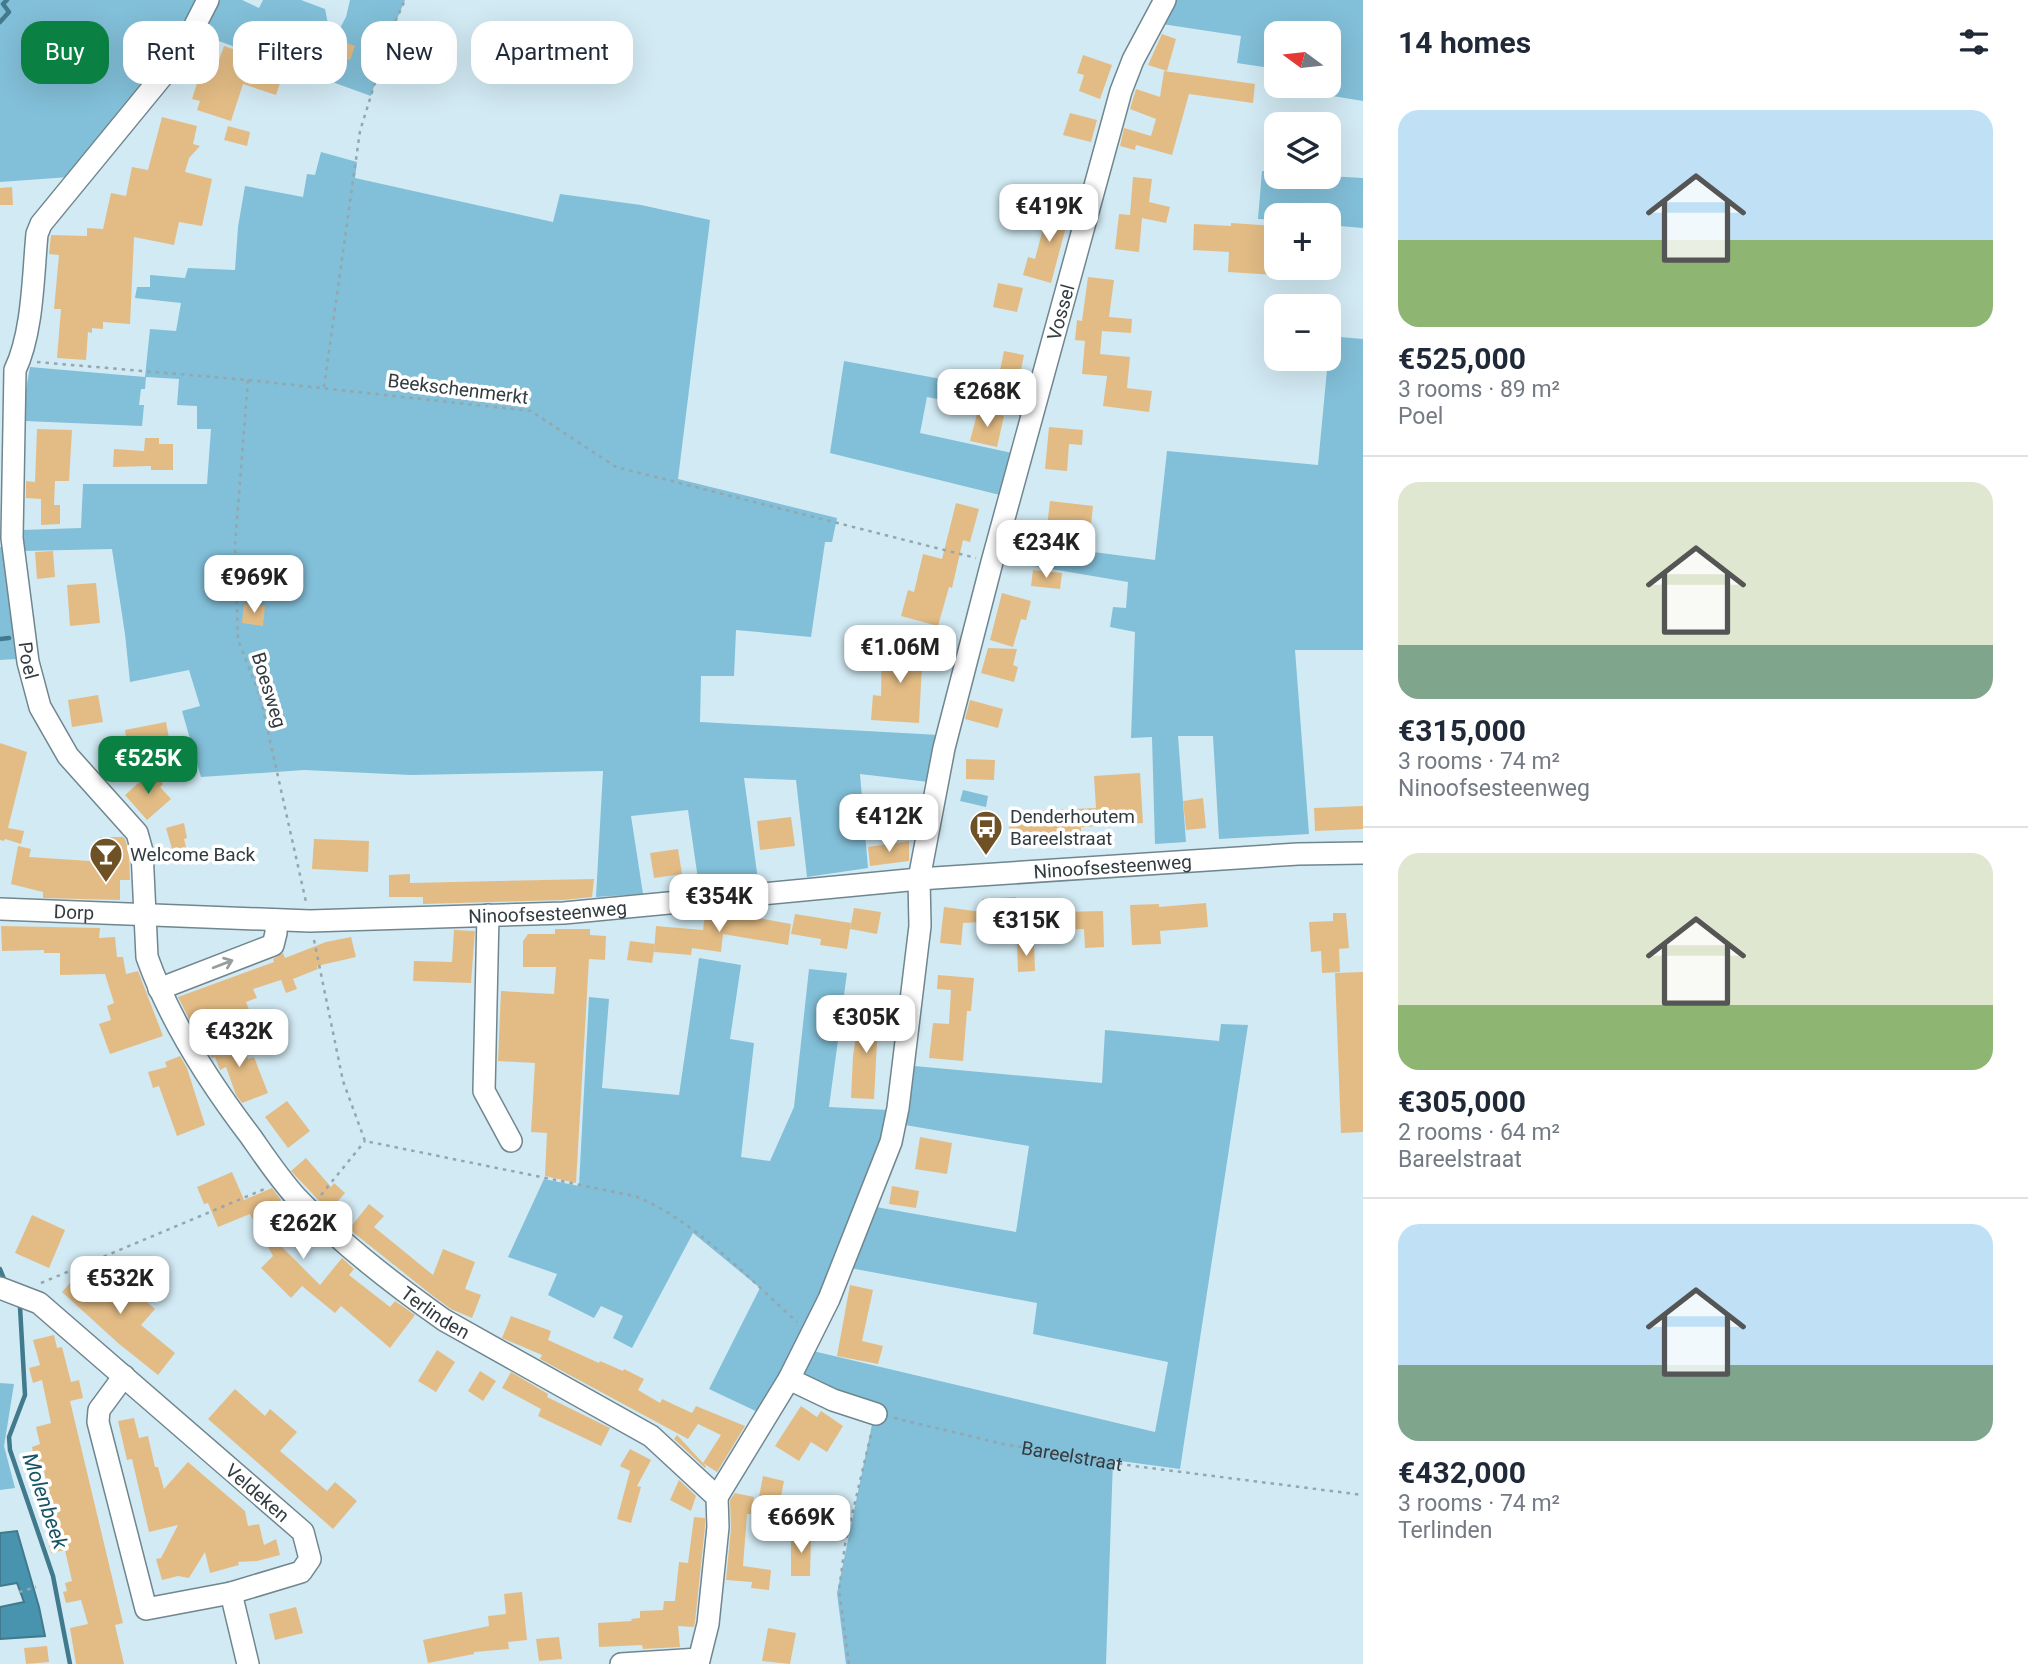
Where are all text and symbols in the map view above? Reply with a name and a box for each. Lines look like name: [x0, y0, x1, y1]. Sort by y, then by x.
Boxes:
chip: Buy: [21, 21, 109, 84]
chip: Rent: [123, 21, 219, 84]
chip: Filters: [233, 21, 347, 84]
chip: New: [361, 21, 457, 84]
chip: Apartment: [471, 21, 633, 84]
north arrow: [1264, 21, 1340, 98]
map controls: [1264, 21, 1341, 371]
icon: filters: [1955, 23, 1993, 61]
text: 14 homes: [1398, 25, 1531, 60]
button: layers: [1264, 112, 1341, 189]
icon: home: [1633, 155, 1759, 281]
pin: €419K: [1000, 184, 1098, 244]
text: €419K: [1015, 193, 1083, 220]
button: +: [1264, 203, 1341, 280]
street label: Vossel: [1042, 282, 1079, 343]
button: −: [1264, 294, 1341, 371]
text: €525,000: [1398, 341, 1526, 376]
street label: Beekschenmerkt: [386, 369, 530, 409]
pin: €268K: [938, 370, 1036, 429]
text: 3 rooms · 89 m²: [1398, 376, 1560, 403]
text: €268K: [953, 378, 1021, 405]
text: Poel: [1398, 403, 1443, 430]
pin: €234K: [997, 520, 1095, 580]
icon: home: [1633, 527, 1759, 653]
text: €234K: [1012, 529, 1080, 556]
pin: €969K: [205, 556, 303, 615]
text: €969K: [220, 564, 288, 591]
pin: €1.06M: [843, 626, 957, 685]
text: €1.06M: [860, 634, 940, 661]
street label: Poel: [14, 640, 44, 682]
street label: Boesweg: [247, 650, 291, 730]
text: €315,000: [1398, 713, 1526, 748]
pin: €525K: [99, 736, 197, 796]
text: €525K: [114, 745, 182, 772]
text: 3 rooms · 74 m²: [1398, 748, 1560, 775]
text: Ninoofsesteenweg: [1398, 775, 1590, 802]
pin: €412K: [840, 794, 938, 854]
text: €412K: [855, 803, 923, 830]
place label: Denderhoutem Bareelstraat: [1010, 805, 1135, 850]
bus stop icon: Denderhoutem Bareelstraat: [967, 808, 1005, 857]
bar icon: Welcome Back: [87, 835, 125, 884]
place label: Welcome Back: [130, 843, 256, 866]
street label: Ninoofsesteenweg: [1033, 850, 1192, 883]
pin: €354K: [670, 874, 768, 934]
text: €354K: [685, 883, 753, 910]
street label: Ninoofsesteenweg: [468, 896, 628, 928]
pin: €315K: [977, 898, 1075, 958]
icon: home: [1633, 898, 1759, 1024]
street label: Dorp: [53, 900, 95, 924]
text: €315K: [992, 907, 1060, 934]
one-way arrow: [212, 957, 233, 970]
pin: €305K: [817, 996, 915, 1055]
text: €305K: [832, 1004, 900, 1031]
pin: €432K: [190, 1010, 288, 1069]
text: €432K: [205, 1018, 273, 1045]
text: €305,000: [1398, 1084, 1526, 1119]
text: 2 rooms · 64 m²: [1398, 1119, 1560, 1146]
text: Bareelstraat: [1398, 1146, 1522, 1173]
pin: €262K: [254, 1202, 352, 1261]
text: €262K: [269, 1210, 337, 1237]
pin: €532K: [71, 1256, 169, 1316]
text: €532K: [86, 1265, 154, 1292]
icon: home: [1633, 1269, 1759, 1395]
street label: Terlinden: [397, 1281, 474, 1344]
street label: Bareelstraat: [1020, 1436, 1124, 1475]
water label: Molenbeek: [17, 1450, 73, 1553]
text: €432,000: [1398, 1455, 1526, 1490]
street label: Veldeken: [221, 1459, 294, 1527]
text: 3 rooms · 74 m²: [1398, 1490, 1560, 1517]
pin: €669K: [752, 1496, 850, 1555]
text: €669K: [767, 1504, 835, 1531]
text: Terlinden: [1398, 1517, 1492, 1544]

